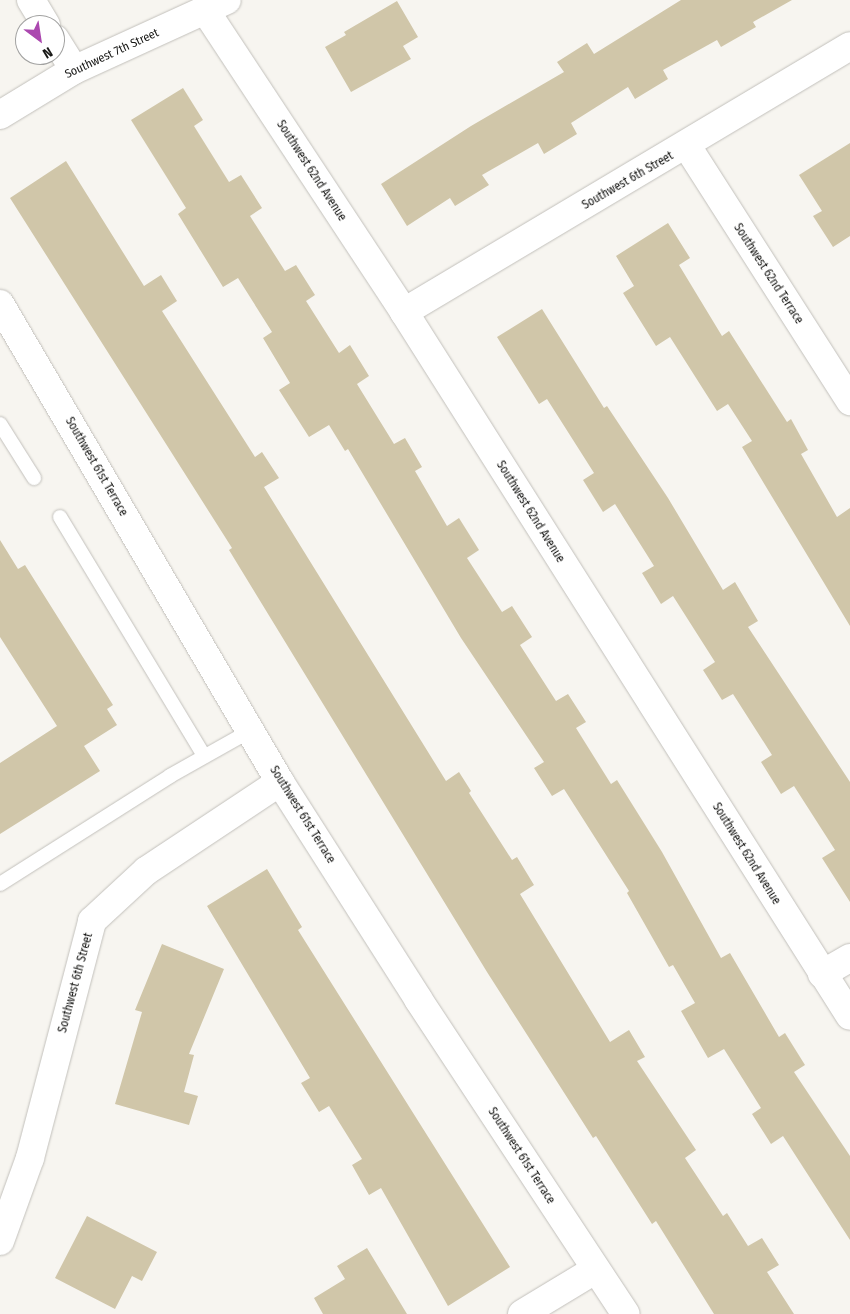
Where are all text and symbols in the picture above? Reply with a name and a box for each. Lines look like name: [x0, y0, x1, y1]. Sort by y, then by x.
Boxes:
north arrow: [15, 15, 65, 65]
street label: Southwest 7th Street: [63, 26, 161, 82]
text: N: [40, 43, 55, 62]
street label: Southwest 62nd Avenue: [273, 118, 349, 224]
street label: Southwest 6th Street: [580, 149, 676, 213]
street label: Southwest 62nd Terrace: [730, 221, 806, 327]
street label: Southwest 61st Terrace: [62, 415, 130, 519]
street label: Southwest 62nd Avenue: [493, 458, 567, 566]
street label: Southwest 61st Terrace: [266, 764, 338, 866]
street label: Southwest 62nd Avenue: [709, 800, 783, 908]
street label: Southwest 6th Street: [56, 931, 96, 1035]
street label: Southwest 61st Terrace: [484, 1105, 558, 1207]

